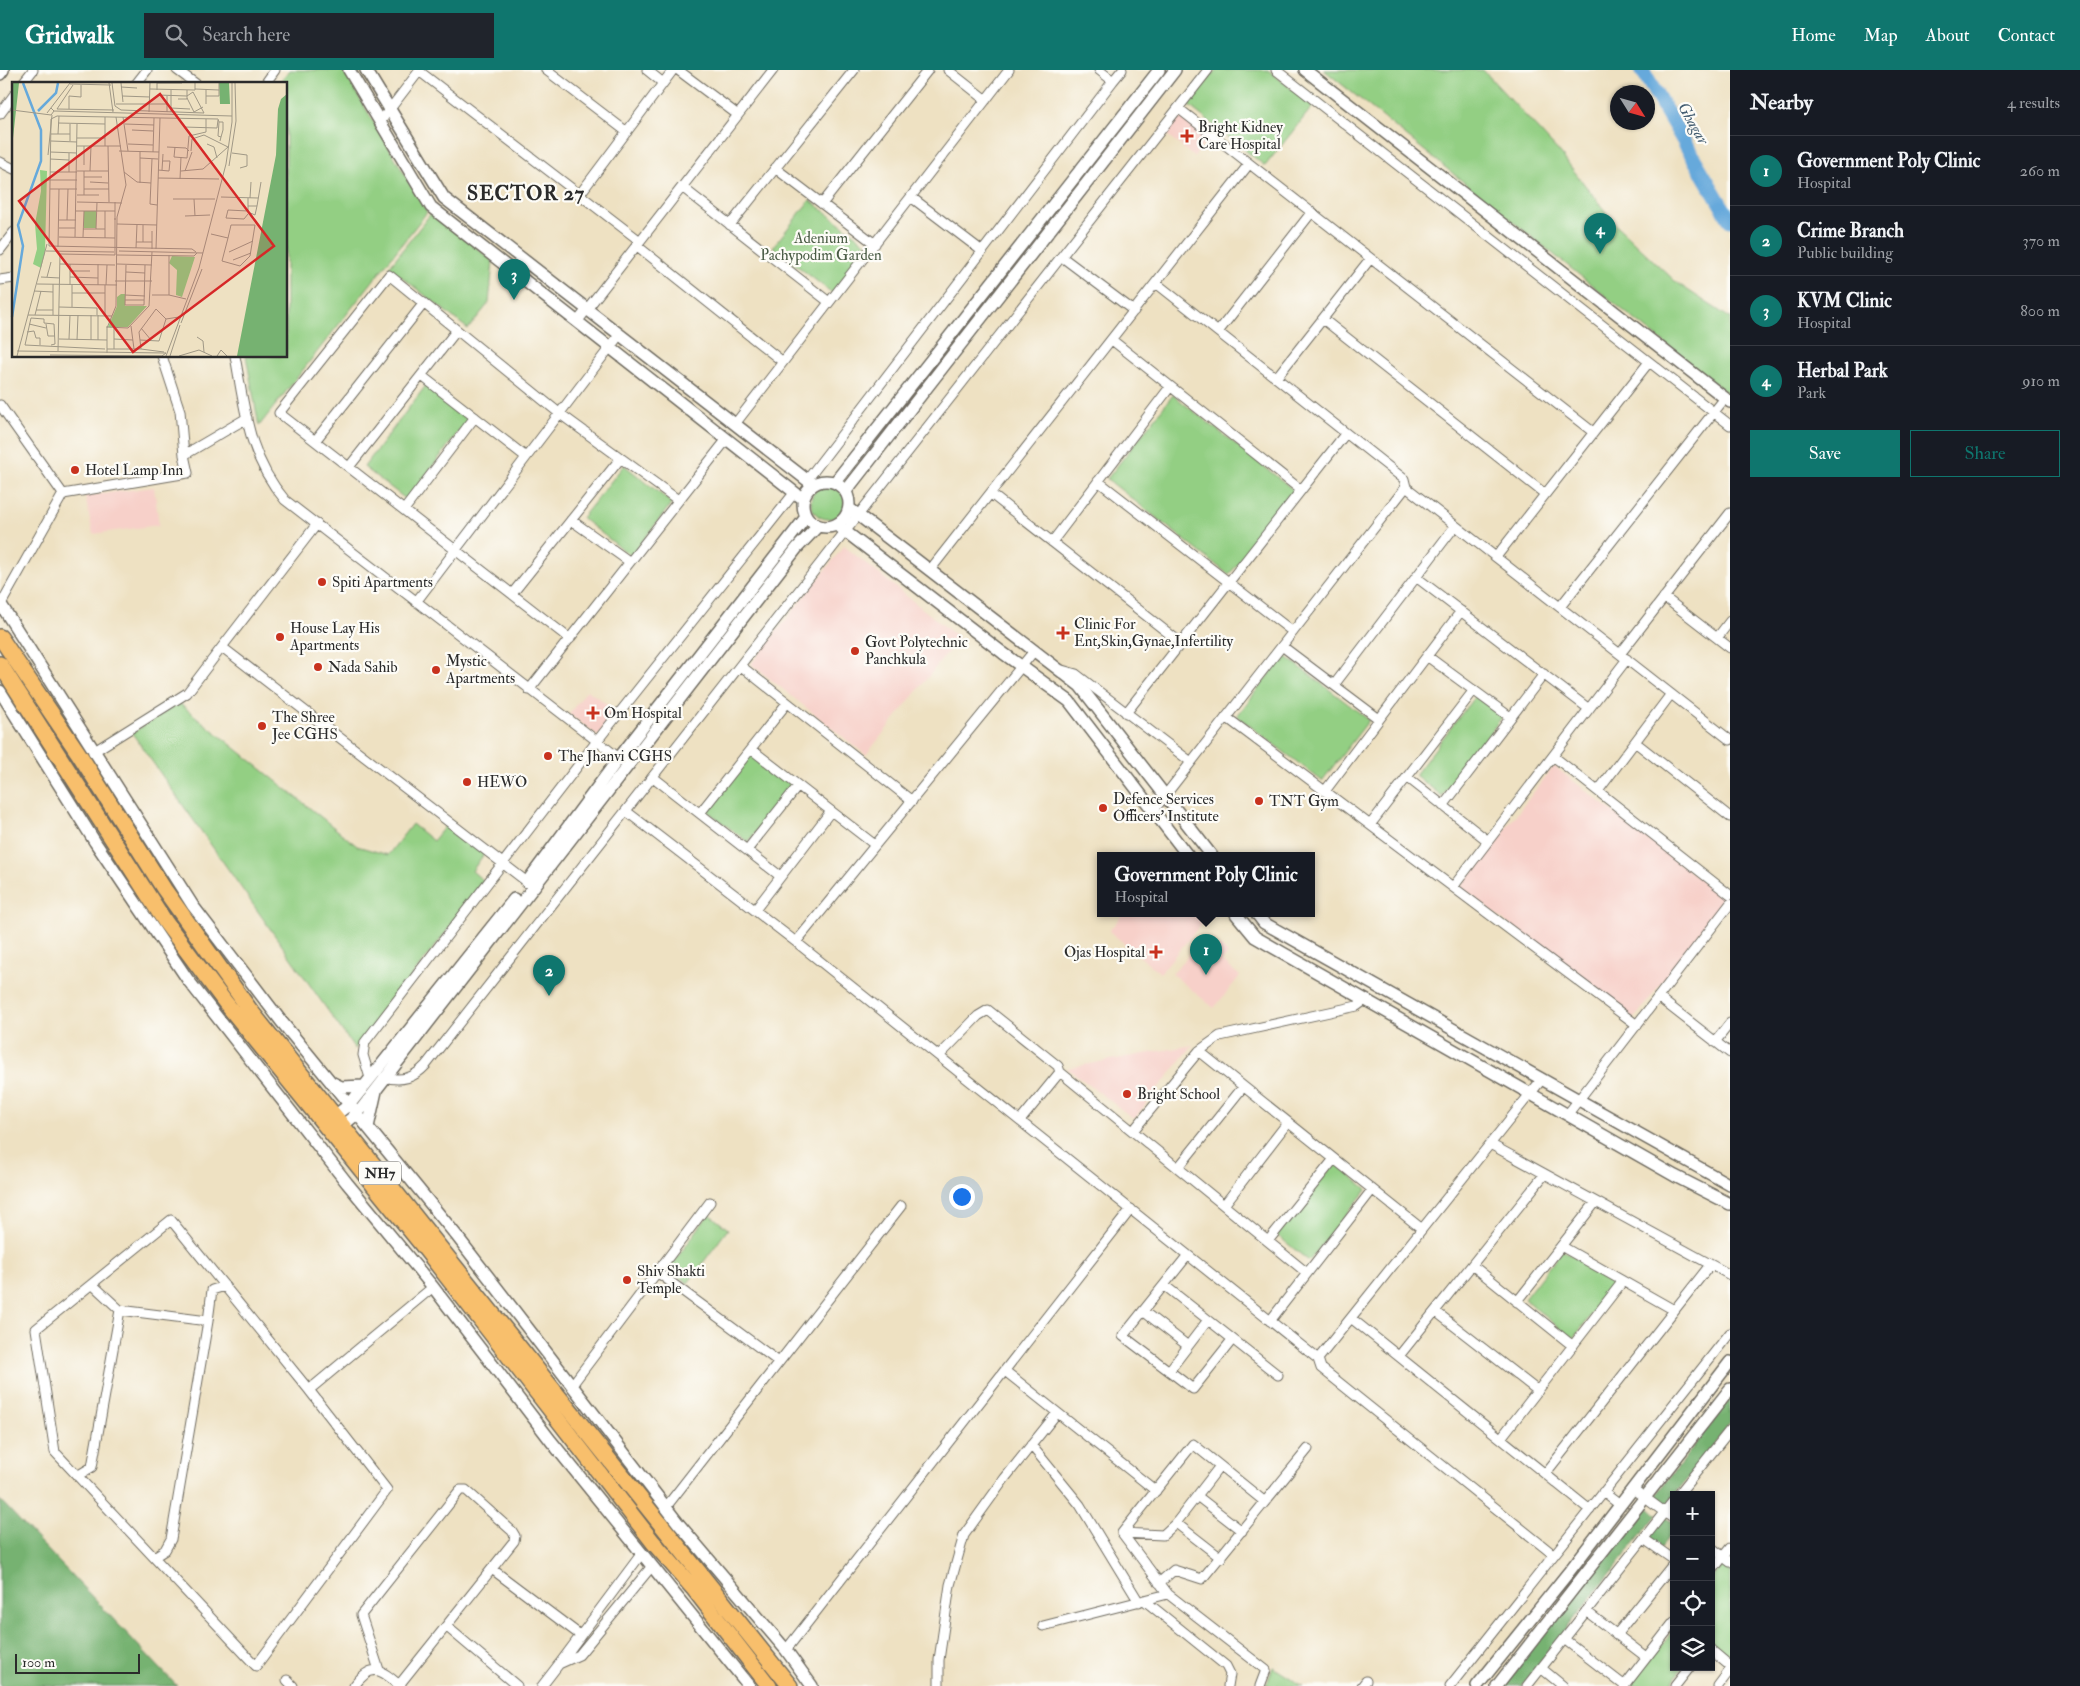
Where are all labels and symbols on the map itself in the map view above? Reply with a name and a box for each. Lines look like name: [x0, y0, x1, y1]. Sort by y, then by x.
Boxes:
inset map: [12, 82, 288, 358]
north arrow: [1610, 85, 1655, 130]
water label: Ghagar: [1673, 99, 1714, 149]
place label: Bright Kidney Care Hospital: [1198, 118, 1283, 155]
marker: Bright Kidney Care Hospital: [1180, 129, 1194, 143]
district label: SECTOR 27: [467, 181, 585, 206]
pin: 4: [1584, 213, 1616, 254]
park label: Adenium Pachypodim Garden: [760, 229, 882, 266]
pin: 3: [498, 259, 530, 300]
place label: Hotel Lamp Inn: [85, 461, 184, 481]
marker: Hotel Lamp Inn: [69, 464, 81, 476]
place label: Spiti Apartments: [332, 573, 433, 593]
marker: Spiti Apartments: [316, 576, 328, 588]
place label: Clinic For Ent,Skin,Gynae,Infertility: [1074, 615, 1234, 651]
place label: House Lay His Apartments: [289, 619, 380, 656]
marker: Clinic For Ent,Skin,Gynae,Infertility: [1056, 626, 1070, 640]
marker: House Lay His Apartments: [274, 631, 286, 643]
place label: Govt Polytechnic Panchkula: [865, 633, 968, 669]
marker: Govt Polytechnic Panchkula: [849, 645, 861, 657]
place label: Mystic Apartments: [445, 652, 515, 689]
place label: Nada Sahib: [328, 658, 398, 677]
marker: Nada Sahib: [312, 661, 324, 673]
marker: Mystic Apartments: [430, 664, 442, 676]
place label: Om Hospital: [604, 704, 682, 724]
marker: Om Hospital: [586, 706, 600, 720]
place label: The Shree Jee CGHS: [271, 708, 338, 745]
marker: The Shree Jee CGHS: [256, 720, 268, 732]
place label: The Jhanvi CGHS: [558, 747, 672, 767]
marker: The Jhanvi CGHS: [542, 750, 554, 762]
place label: HEWO: [477, 773, 527, 792]
marker: HEWO: [461, 776, 473, 788]
place label: Defence Services Officers' Institute: [1113, 790, 1219, 826]
place label: TNT Gym: [1269, 792, 1339, 811]
marker: TNT Gym: [1253, 795, 1265, 807]
marker: Defence Services Officers' Institute: [1097, 802, 1109, 814]
pin: 1: [1190, 934, 1222, 975]
place label: Ojas Hospital: [1064, 943, 1145, 963]
marker: Ojas Hospital: [1149, 945, 1163, 959]
pin: 2: [533, 955, 565, 996]
place label: Bright School: [1137, 1085, 1220, 1104]
marker: Bright School: [1121, 1088, 1133, 1100]
road number: NH7: [359, 1162, 401, 1184]
your location: [949, 1184, 975, 1210]
place label: Shiv Shakti Temple: [637, 1262, 705, 1299]
marker: Shiv Shakti Temple: [621, 1274, 633, 1286]
scale bar: [15, 1651, 140, 1674]

